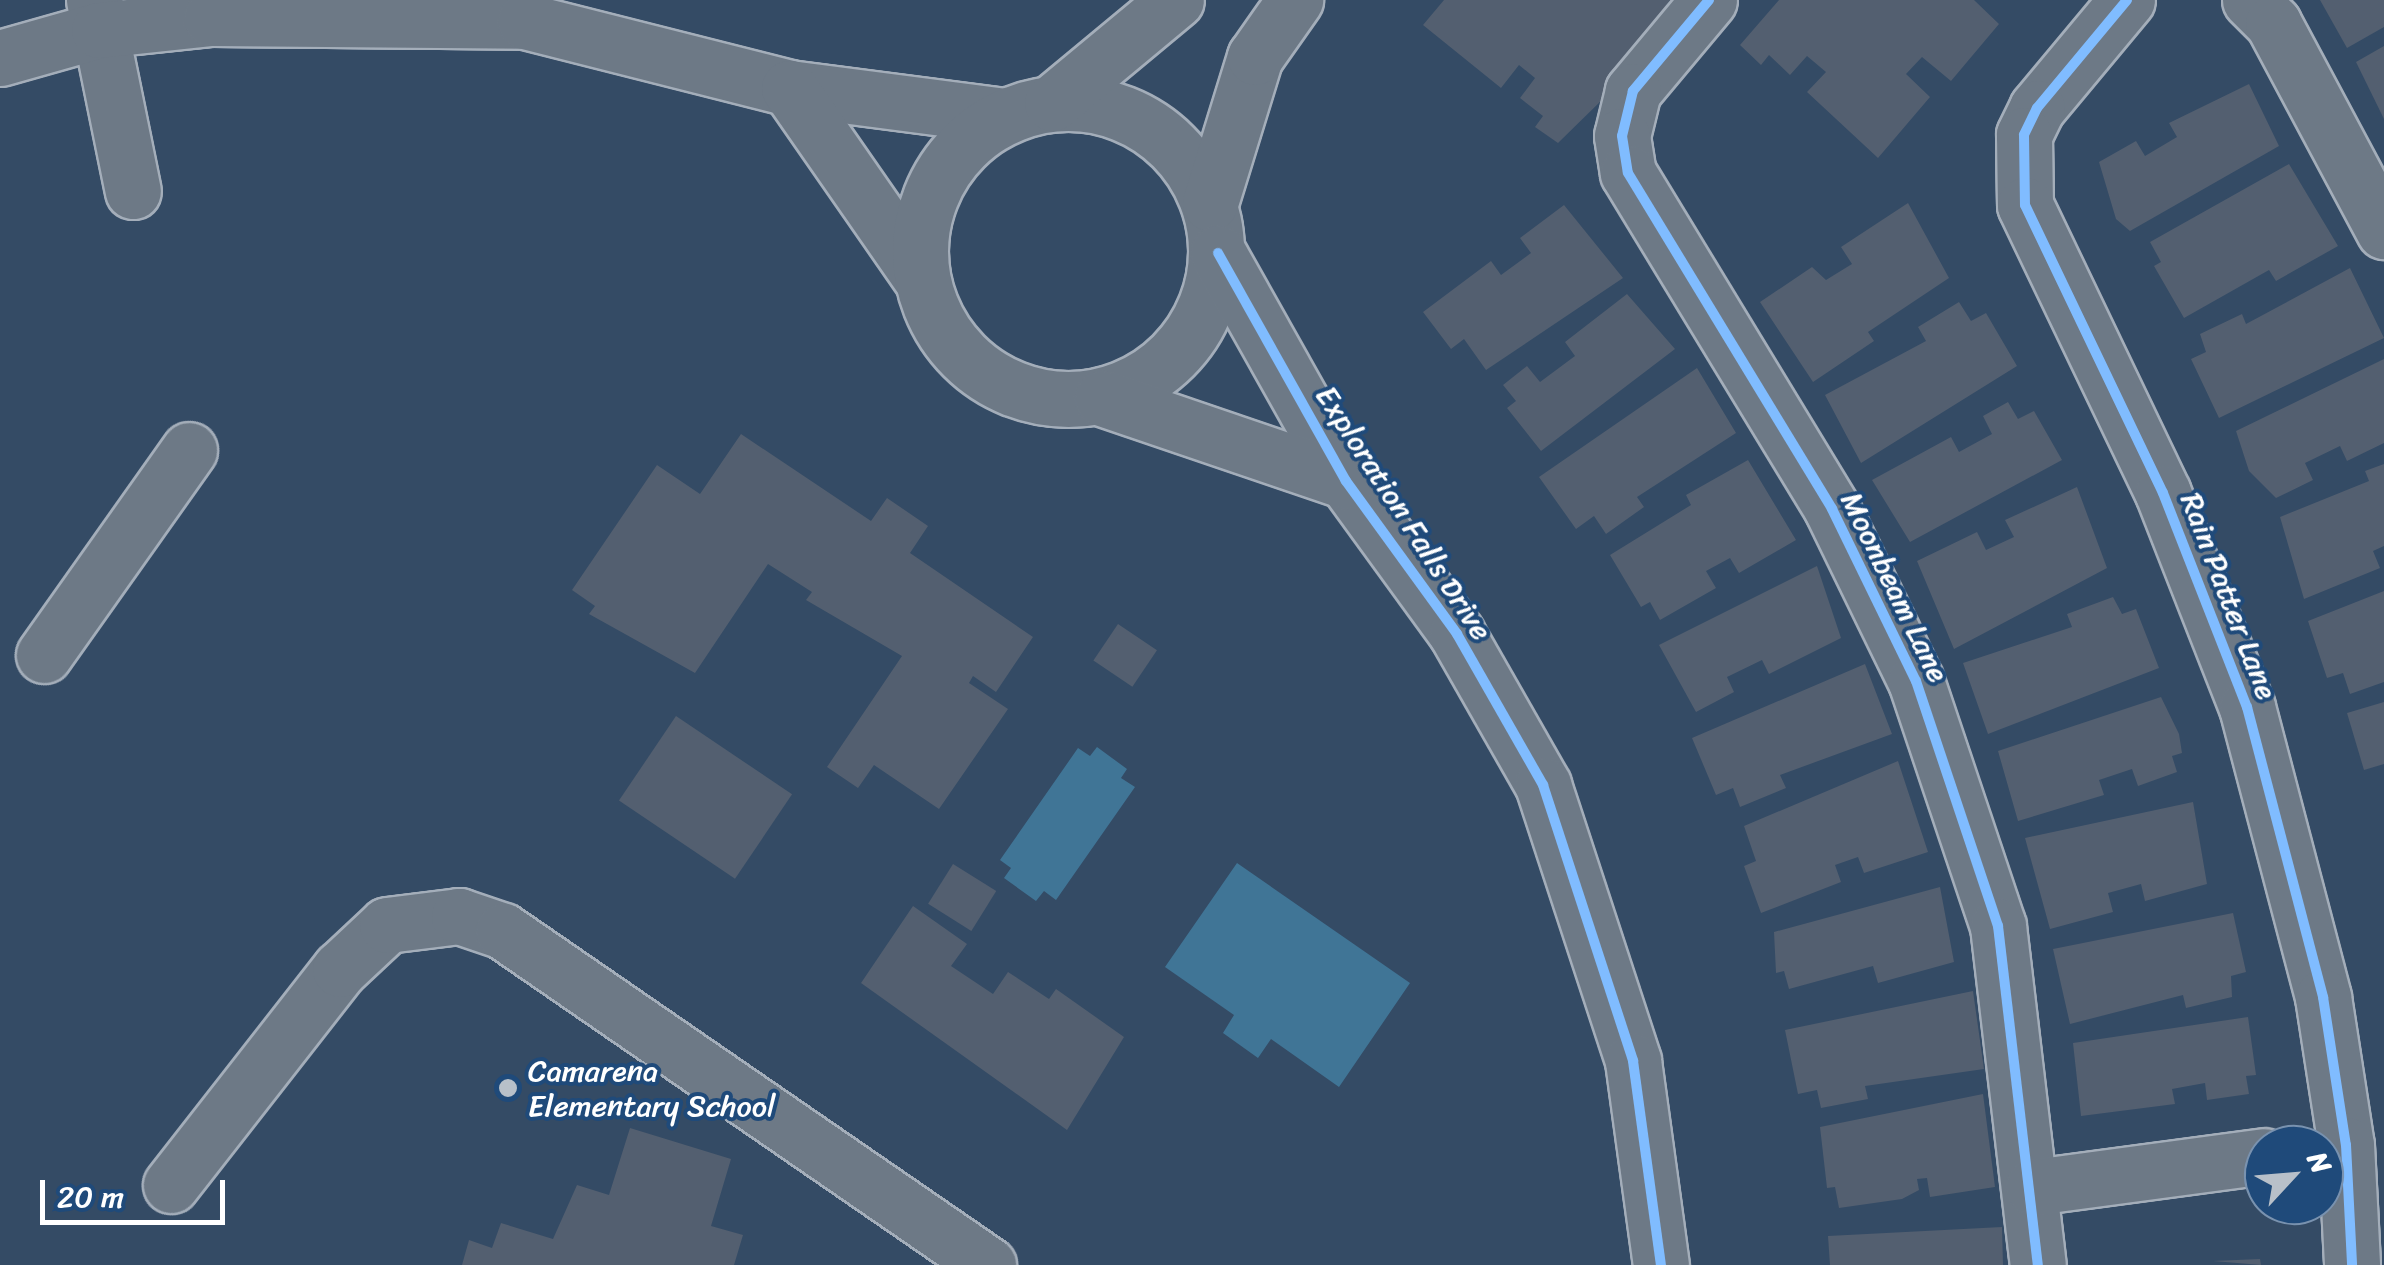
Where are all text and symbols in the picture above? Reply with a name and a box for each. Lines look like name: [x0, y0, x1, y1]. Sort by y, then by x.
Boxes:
street label: Exploration Falls Drive: [1308, 379, 1500, 647]
street label: Moonbeam Lane: [1833, 486, 1957, 688]
street label: Rain Patter Lane: [2173, 487, 2285, 705]
place label: Camarena Elementary School: [528, 1053, 776, 1124]
marker: Camarena Elementary School: [497, 1077, 519, 1099]
north arrow: [2244, 1125, 2344, 1225]
text: N: [2293, 1143, 2346, 1182]
scale bar: [45, 1160, 230, 1222]
text: 20 m: [57, 1170, 124, 1224]

